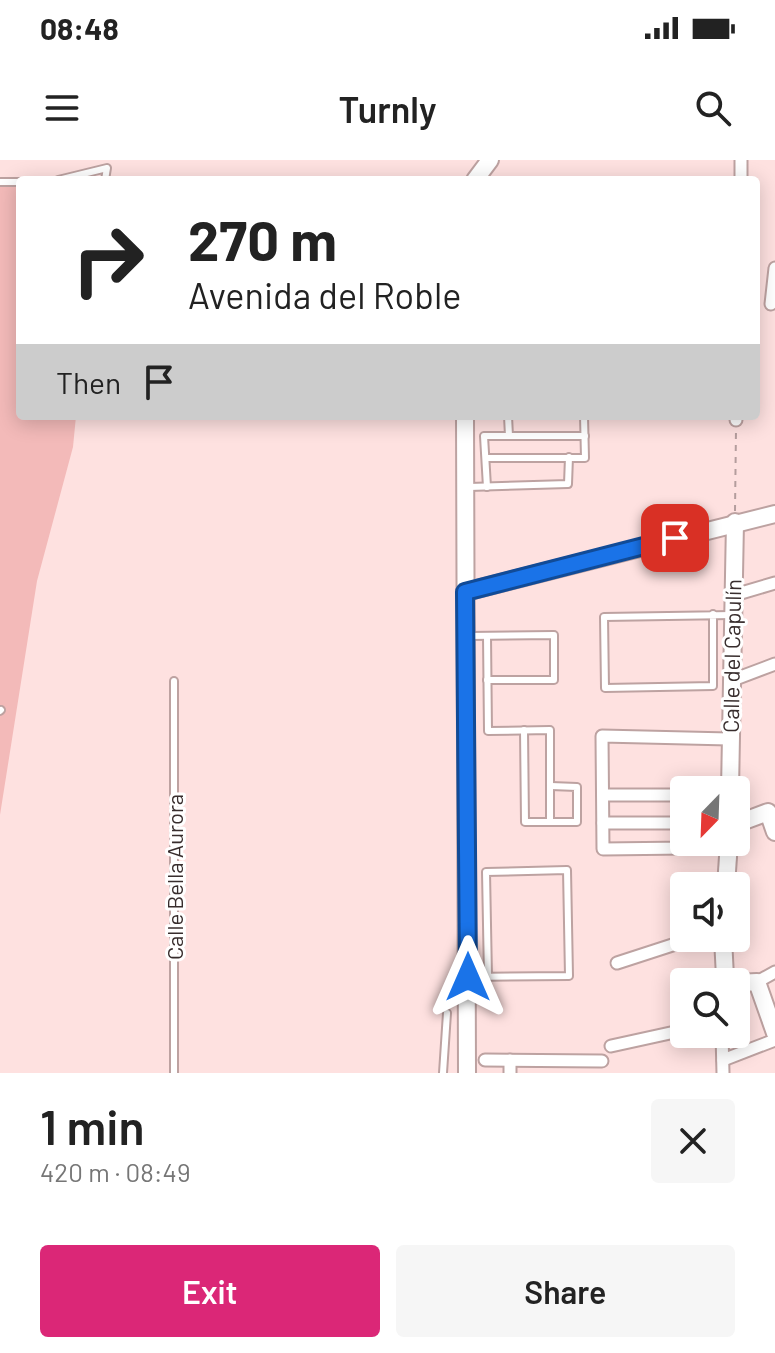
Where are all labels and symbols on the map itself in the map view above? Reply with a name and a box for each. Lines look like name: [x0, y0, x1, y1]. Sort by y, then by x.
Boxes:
pin: [641, 504, 709, 572]
street label: Calle del Capulín: [717, 579, 745, 733]
north arrow: [670, 776, 750, 856]
street label: Calle Bella Aurora: [161, 794, 187, 960]
position arrow: [426, 935, 510, 1019]

